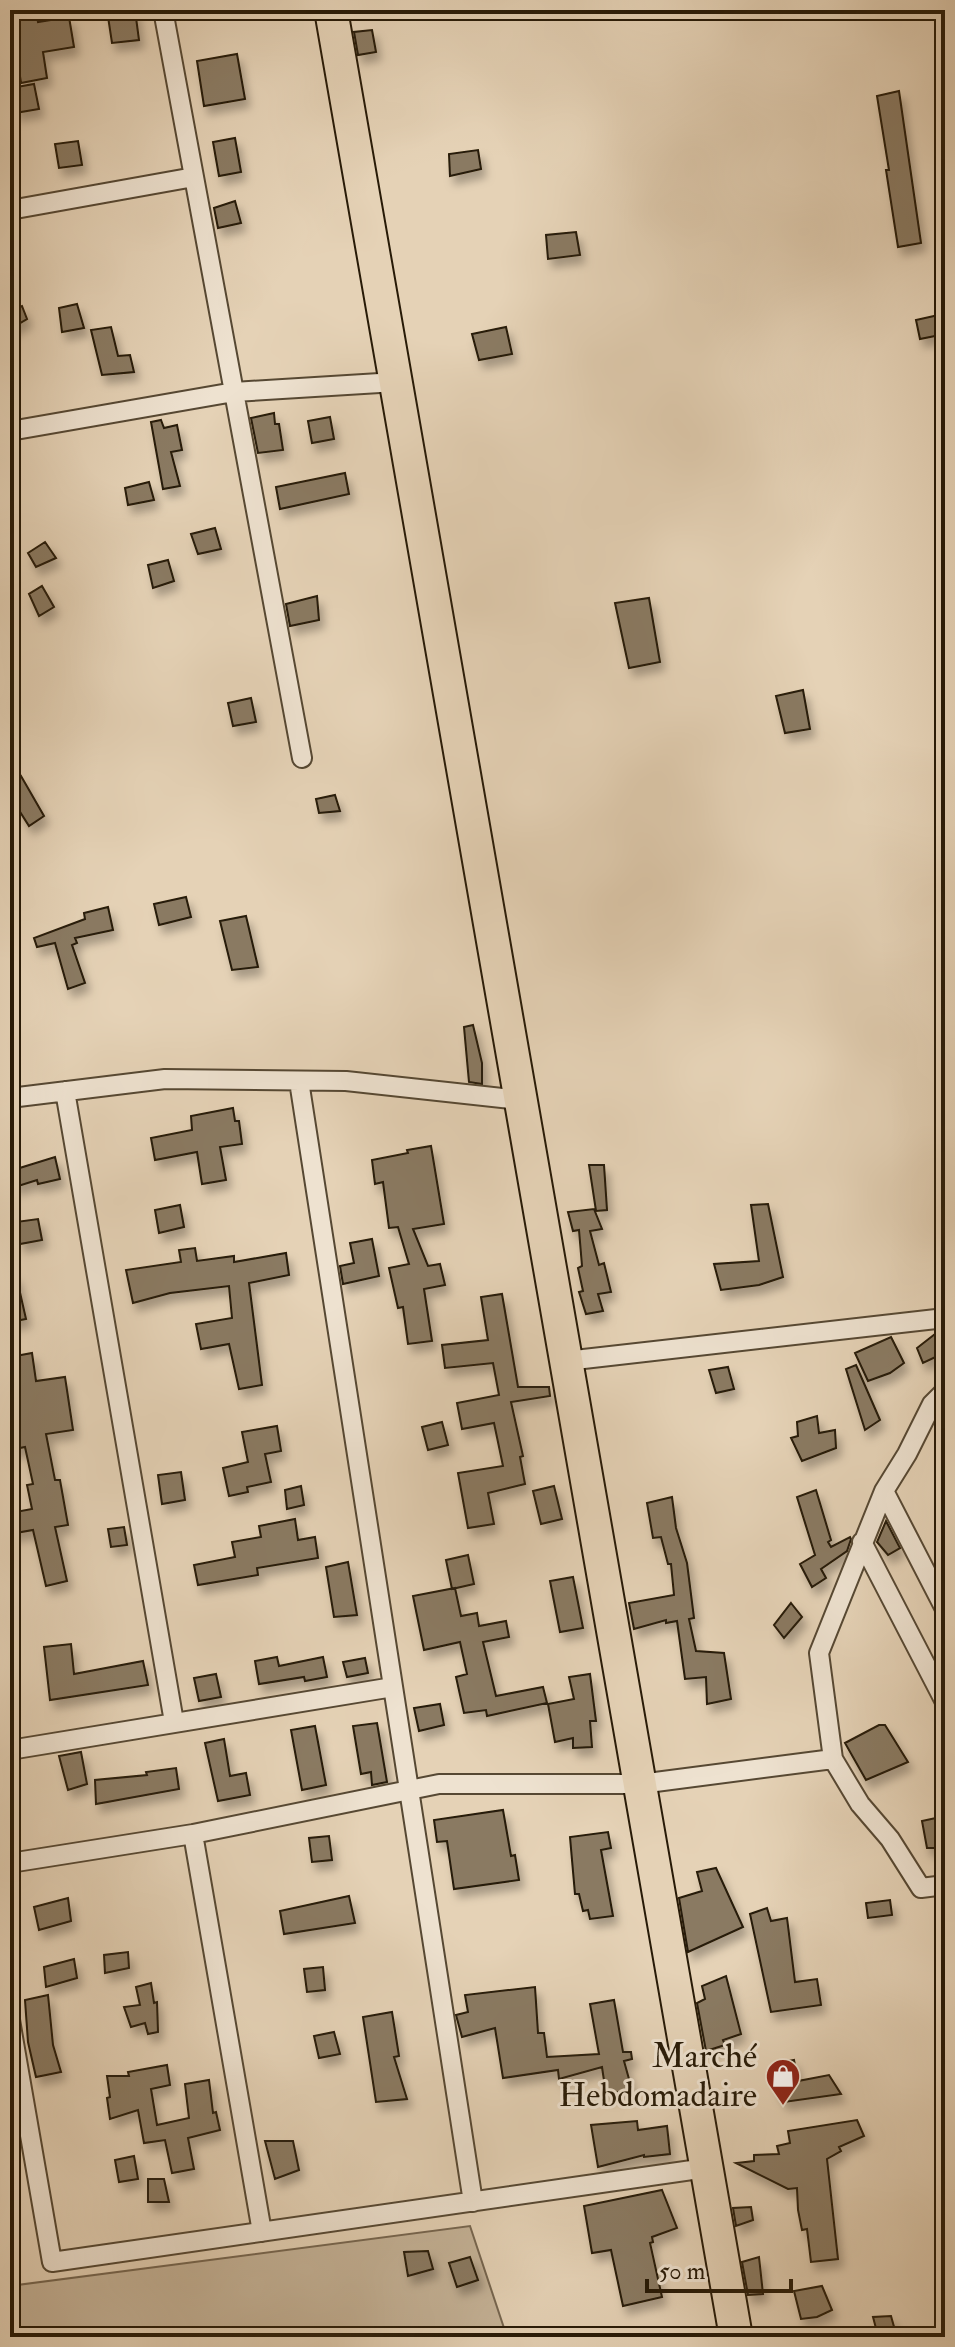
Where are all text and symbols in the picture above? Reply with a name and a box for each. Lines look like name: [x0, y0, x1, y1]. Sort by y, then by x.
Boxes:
place label: Marché Hebdomadaire: [559, 2035, 758, 2117]
shop icon: Marché Hebdomadaire: [764, 2057, 802, 2107]
scale bar: [647, 2243, 791, 2293]
text: 50 m: [659, 2256, 706, 2287]

